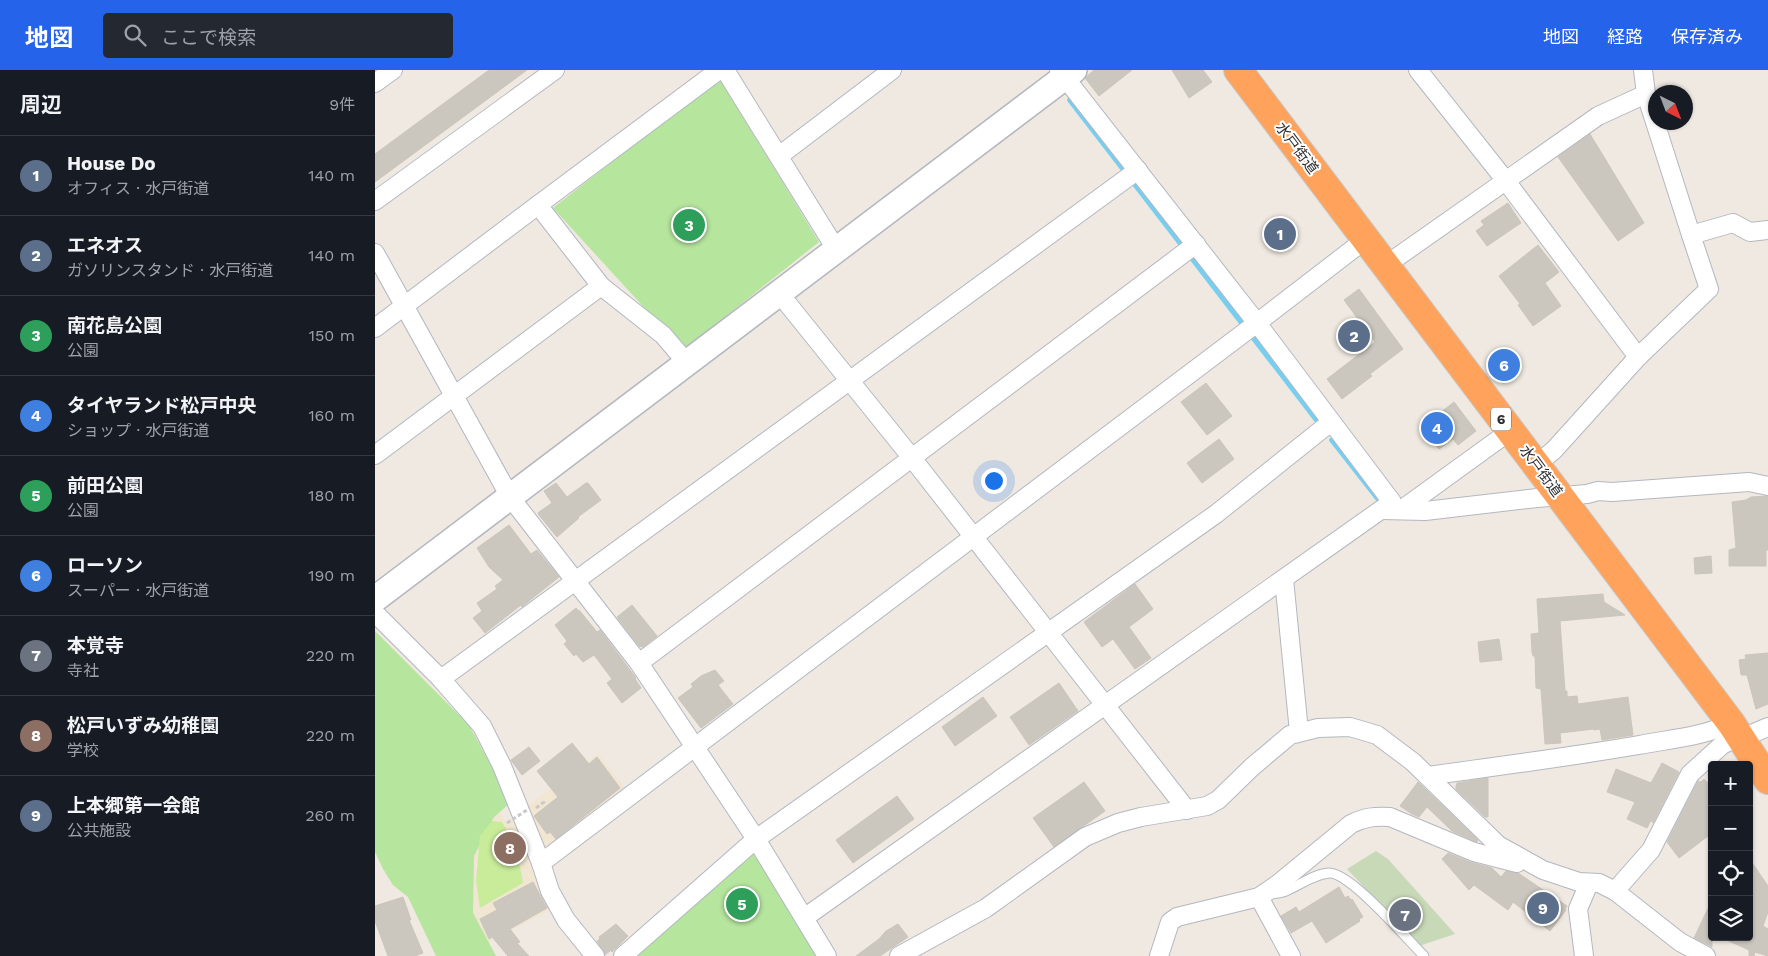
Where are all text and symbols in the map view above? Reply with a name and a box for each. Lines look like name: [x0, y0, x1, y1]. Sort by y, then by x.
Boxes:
search box: [103, 13, 453, 58]
icon: search: [121, 21, 149, 49]
text: 地図: [25, 24, 73, 52]
text: ここで検索: [161, 26, 256, 49]
text: 地図: [1543, 26, 1579, 47]
text: 経路: [1607, 26, 1643, 47]
text: 保存済み: [1671, 26, 1743, 47]
north arrow: [1648, 85, 1693, 130]
text: 周辺: [20, 92, 62, 117]
text: 9件: [329, 95, 355, 114]
street label: 水戸街道: [1272, 119, 1322, 177]
text: House Do: [67, 152, 156, 175]
text: 1: [33, 166, 39, 185]
text: 140 m: [308, 166, 355, 185]
text: オフィス · 水戸街道: [67, 179, 209, 198]
pin: 3: [673, 206, 705, 244]
pin: 1: [1264, 215, 1296, 253]
text: エネオス: [67, 234, 143, 257]
text: 2: [31, 246, 41, 265]
text: 140 m: [308, 246, 355, 265]
text: ガソリンスタンド · 水戸街道: [67, 261, 273, 280]
text: 南花島公園: [67, 314, 162, 337]
pin: 2: [1338, 317, 1370, 355]
text: 3: [31, 326, 41, 345]
text: 150 m: [309, 326, 355, 345]
text: 公園: [67, 341, 99, 360]
pin: 6: [1488, 346, 1520, 384]
text: タイヤランド松戸中央: [67, 394, 256, 417]
text: 4: [31, 406, 41, 425]
text: 160 m: [308, 406, 355, 425]
road number: 6: [1491, 408, 1511, 430]
pin: 4: [1421, 409, 1453, 447]
text: ショップ · 水戸街道: [67, 421, 210, 440]
street label: 水戸街道: [1516, 442, 1566, 500]
your location: [981, 468, 1007, 494]
text: 前田公園: [67, 474, 143, 497]
text: 5: [31, 486, 41, 505]
text: 180 m: [308, 486, 355, 505]
text: 公園: [67, 501, 99, 520]
text: ローソン: [67, 554, 143, 577]
text: 6: [31, 566, 41, 585]
text: 190 m: [308, 566, 355, 585]
text: スーパー · 水戸街道: [67, 581, 209, 600]
text: 本覚寺: [67, 634, 124, 657]
text: 7: [31, 646, 41, 665]
text: 220 m: [306, 646, 355, 665]
text: 寺社: [67, 661, 99, 680]
text: 松戸いずみ幼稚園: [67, 714, 219, 737]
text: 8: [31, 726, 41, 745]
text: 220 m: [306, 726, 355, 745]
text: 学校: [67, 741, 99, 760]
map controls: [1708, 761, 1753, 941]
button: +: [1708, 761, 1753, 806]
text: 上本郷第一会館: [67, 794, 200, 817]
text: 9: [31, 806, 41, 825]
text: 260 m: [305, 806, 355, 825]
button: −: [1708, 806, 1753, 851]
text: 公共施設: [67, 821, 131, 840]
pin: 8: [494, 829, 526, 867]
button: locate: [1708, 851, 1753, 896]
pin: 5: [726, 885, 758, 923]
pin: 9: [1527, 889, 1559, 927]
pin: 7: [1389, 896, 1421, 934]
button: layers: [1708, 896, 1753, 941]

